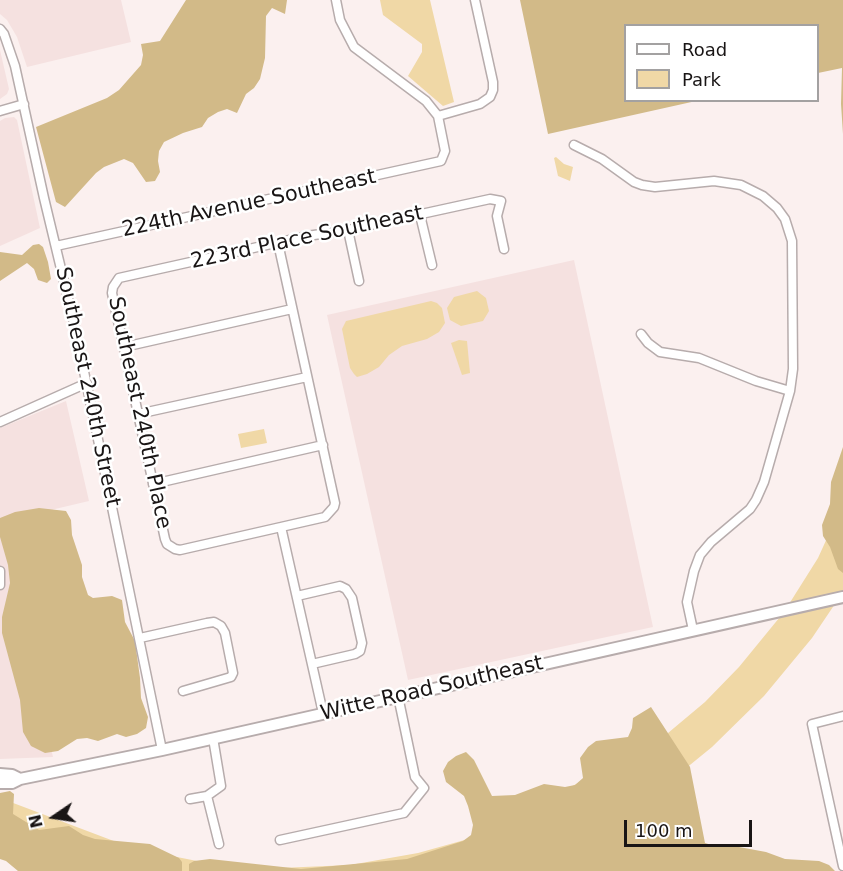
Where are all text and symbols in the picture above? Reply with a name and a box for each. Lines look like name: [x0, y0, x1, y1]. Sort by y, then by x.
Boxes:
legend: [624, 24, 819, 102]
text: Road: [682, 39, 727, 60]
text: Park: [682, 69, 721, 90]
street label: 224th Avenue Southeast: [120, 165, 378, 243]
street label: 223rd Place Southeast: [189, 201, 425, 275]
street label: Southeast 240th Street: [49, 265, 125, 509]
street label: Southeast 240th Place: [102, 295, 176, 531]
street label: Witte Road Southeast: [318, 651, 546, 727]
north arrow: [24, 787, 84, 847]
scale bar: [627, 808, 754, 846]
text: N: [25, 813, 47, 830]
text: 100 m: [635, 820, 693, 841]

